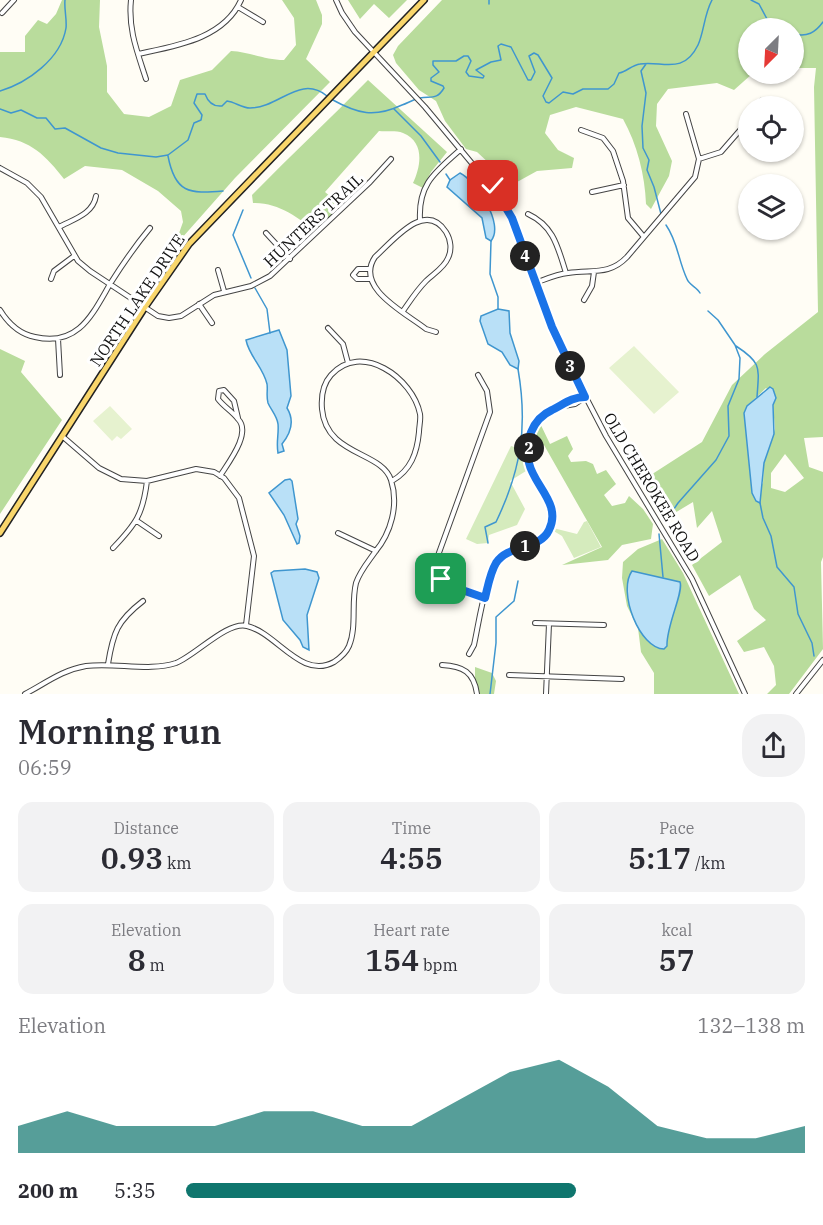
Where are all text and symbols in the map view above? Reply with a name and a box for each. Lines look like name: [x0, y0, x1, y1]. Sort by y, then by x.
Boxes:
north arrow: [738, 18, 804, 84]
map controls: [738, 18, 804, 240]
button: locate: [738, 96, 804, 162]
pin: [467, 160, 518, 211]
street label: HUNTERS TRAIL: [259, 169, 367, 271]
icon: check: [476, 169, 509, 202]
button: layers: [738, 174, 804, 240]
street label: NORTH LAKE DRIVE: [85, 230, 189, 370]
pin: 4: [510, 241, 540, 271]
text: 4: [520, 246, 530, 266]
pin: 3: [555, 351, 585, 381]
text: 3: [565, 356, 575, 376]
street label: OLD CHEROKEE ROAD: [599, 409, 705, 565]
pin: 2: [514, 433, 544, 463]
text: 2: [524, 438, 534, 458]
pin: 1: [510, 531, 540, 561]
text: 1: [520, 536, 530, 556]
pin: [415, 553, 466, 604]
icon: arrive: [424, 562, 457, 595]
text: Morning run: [18, 710, 221, 753]
button: share: [742, 714, 805, 777]
text: 06:59: [18, 754, 72, 781]
text: Distance: [114, 818, 179, 838]
text: Time: [392, 818, 431, 838]
text: Pace: [659, 818, 694, 838]
text: 0.93: [101, 838, 163, 877]
text: 4:55: [380, 838, 443, 877]
text: 5:17: [628, 838, 691, 877]
text: km: [163, 853, 191, 873]
text: /km: [691, 853, 725, 873]
text: Elevation: [111, 920, 181, 940]
text: Heart rate: [373, 920, 450, 940]
text: kcal: [661, 920, 692, 940]
text: 8: [128, 940, 146, 979]
text: 154: [365, 940, 419, 979]
text: 57: [659, 940, 695, 979]
text: m: [146, 955, 165, 975]
text: bpm: [419, 955, 458, 975]
text: Elevation: [18, 1012, 106, 1039]
text: 132–138 m: [698, 1012, 805, 1039]
text: 200 m: [18, 1177, 78, 1204]
text: 5:35: [114, 1177, 156, 1204]

